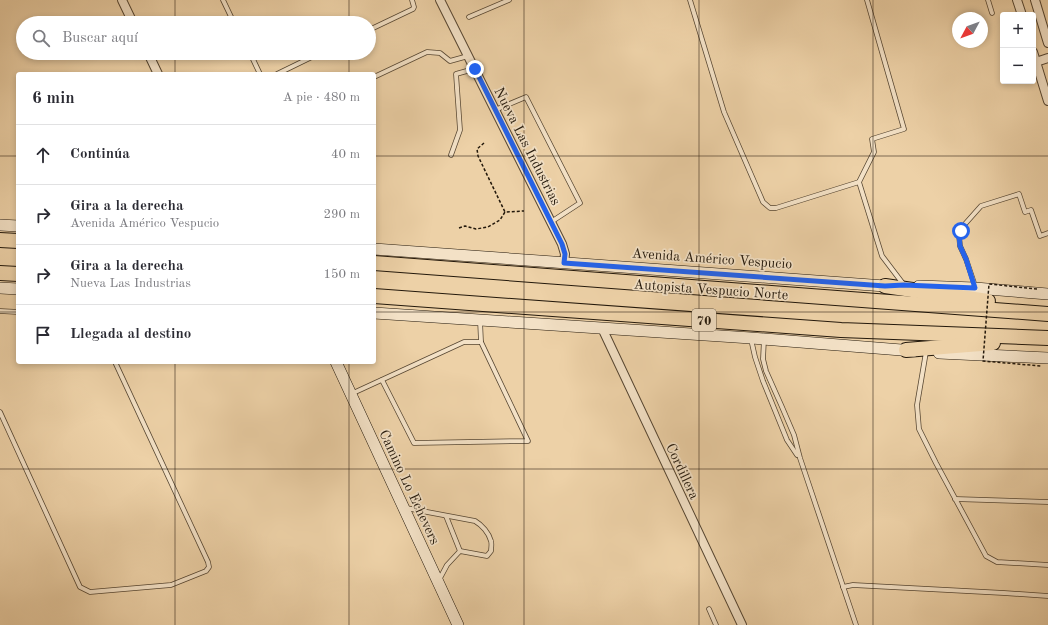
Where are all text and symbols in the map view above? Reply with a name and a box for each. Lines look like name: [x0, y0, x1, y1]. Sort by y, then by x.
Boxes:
north arrow: [952, 12, 988, 48]
map controls: [1000, 12, 1036, 84]
button: +: [1000, 12, 1036, 48]
search box: [16, 16, 376, 60]
icon: search: [30, 27, 52, 49]
text: Buscar aquí: [62, 31, 138, 46]
button: −: [1000, 48, 1036, 84]
route end: [466, 60, 484, 78]
street label: Nueva Las Industrias: [491, 85, 563, 208]
text: 6 min: [32, 90, 75, 107]
text: A pie · 480 m: [283, 91, 360, 104]
icon: ahead: [32, 144, 54, 166]
text: Continúa: [70, 147, 130, 162]
text: 40 m: [331, 148, 360, 161]
text: Gira a la derecha: [70, 199, 184, 214]
icon: right: [32, 204, 54, 226]
text: 290 m: [323, 208, 360, 221]
text: Avenida Américo Vespucio: [70, 217, 219, 230]
route start: [952, 222, 970, 240]
street label: Avenida Américo Vespucio: [631, 246, 793, 272]
text: Gira a la derecha: [70, 259, 184, 274]
icon: right: [32, 264, 54, 286]
text: 150 m: [323, 268, 360, 281]
text: Nueva Las Industrias: [70, 277, 191, 290]
street label: Autopista Vespucio Norte: [633, 278, 789, 302]
road number: 70: [692, 309, 716, 331]
icon: arrive: [32, 324, 54, 346]
text: Llegada al destino: [70, 327, 191, 342]
street label: Camino Lo Echevers: [376, 428, 442, 547]
street label: Cordillera: [663, 441, 701, 502]

